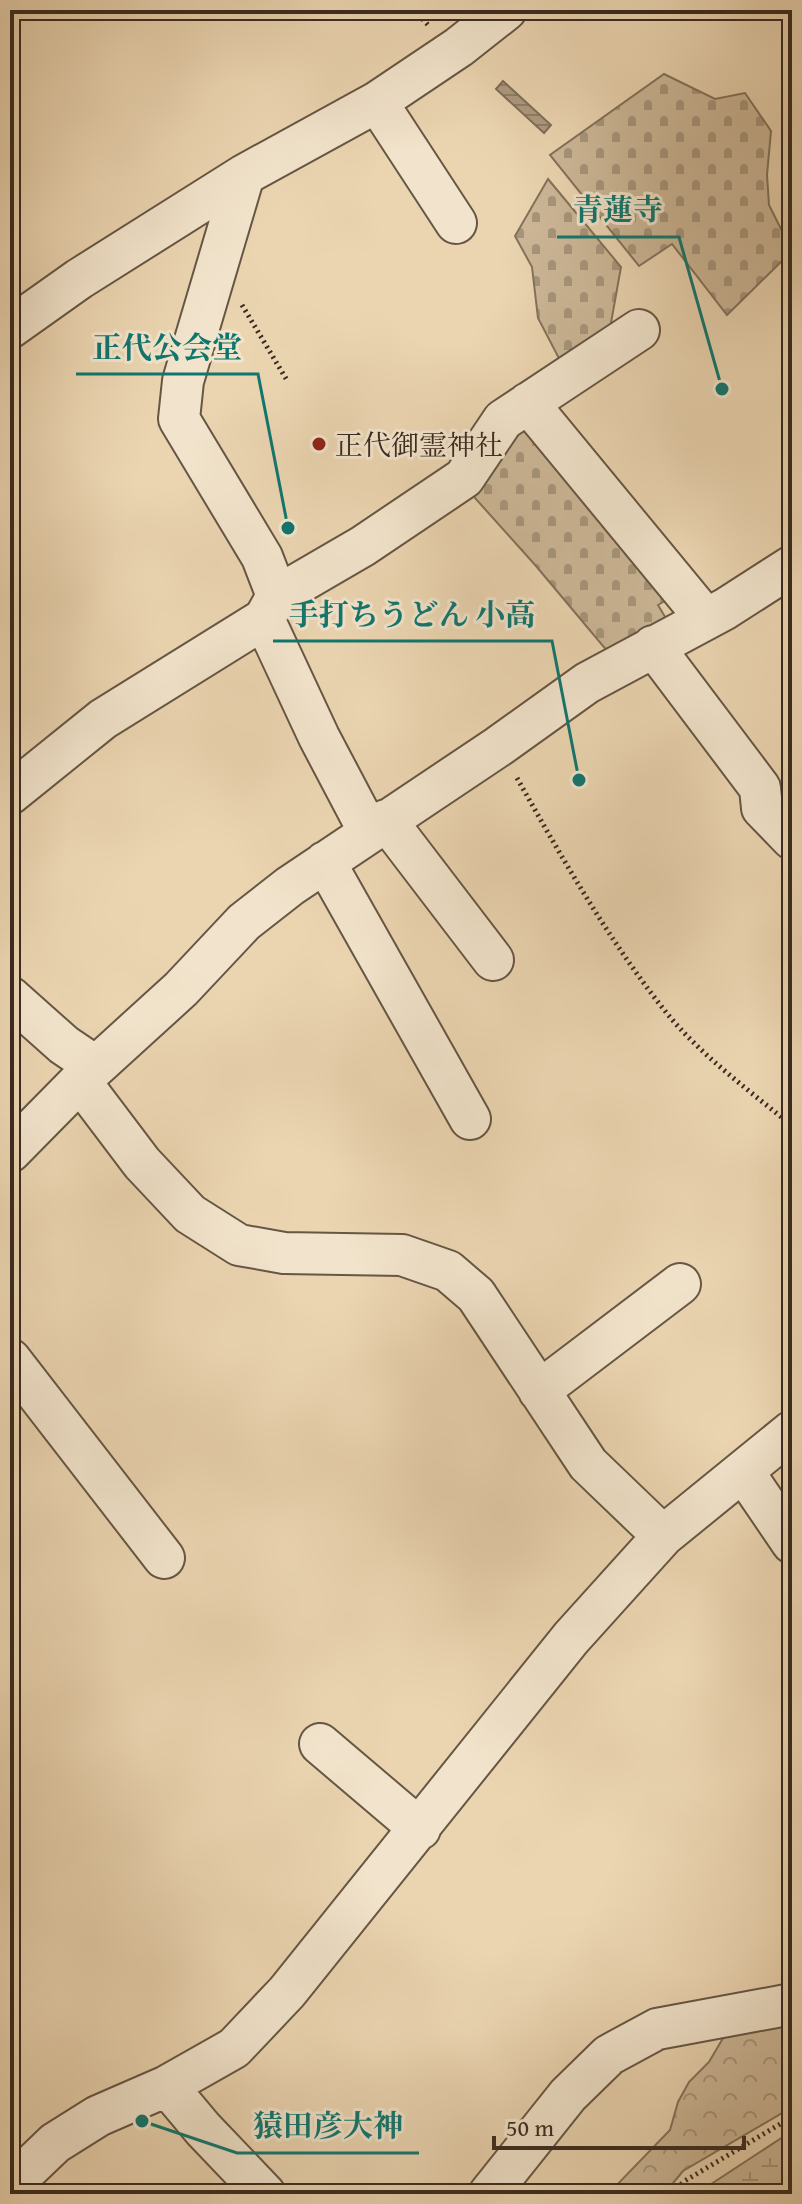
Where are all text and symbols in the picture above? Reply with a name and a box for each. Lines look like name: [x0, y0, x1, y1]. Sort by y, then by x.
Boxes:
callout: 青蓮寺: [557, 183, 679, 237]
text: 青蓮寺: [573, 187, 663, 231]
callout: 正代公会堂: [76, 320, 258, 374]
text: 正代公会堂: [92, 325, 242, 369]
place label: 正代御霊神社: [335, 424, 503, 465]
marker: 正代御霊神社: [310, 435, 328, 453]
callout: 手打ちうどん 小高: [273, 587, 552, 641]
text: 手打ちうどん 小高: [289, 592, 535, 636]
callout: 猿田彦大神: [237, 2099, 419, 2153]
scale bar: [494, 2100, 744, 2150]
text: 猿田彦大神: [253, 2103, 403, 2147]
text: 50 m: [506, 2110, 554, 2145]

